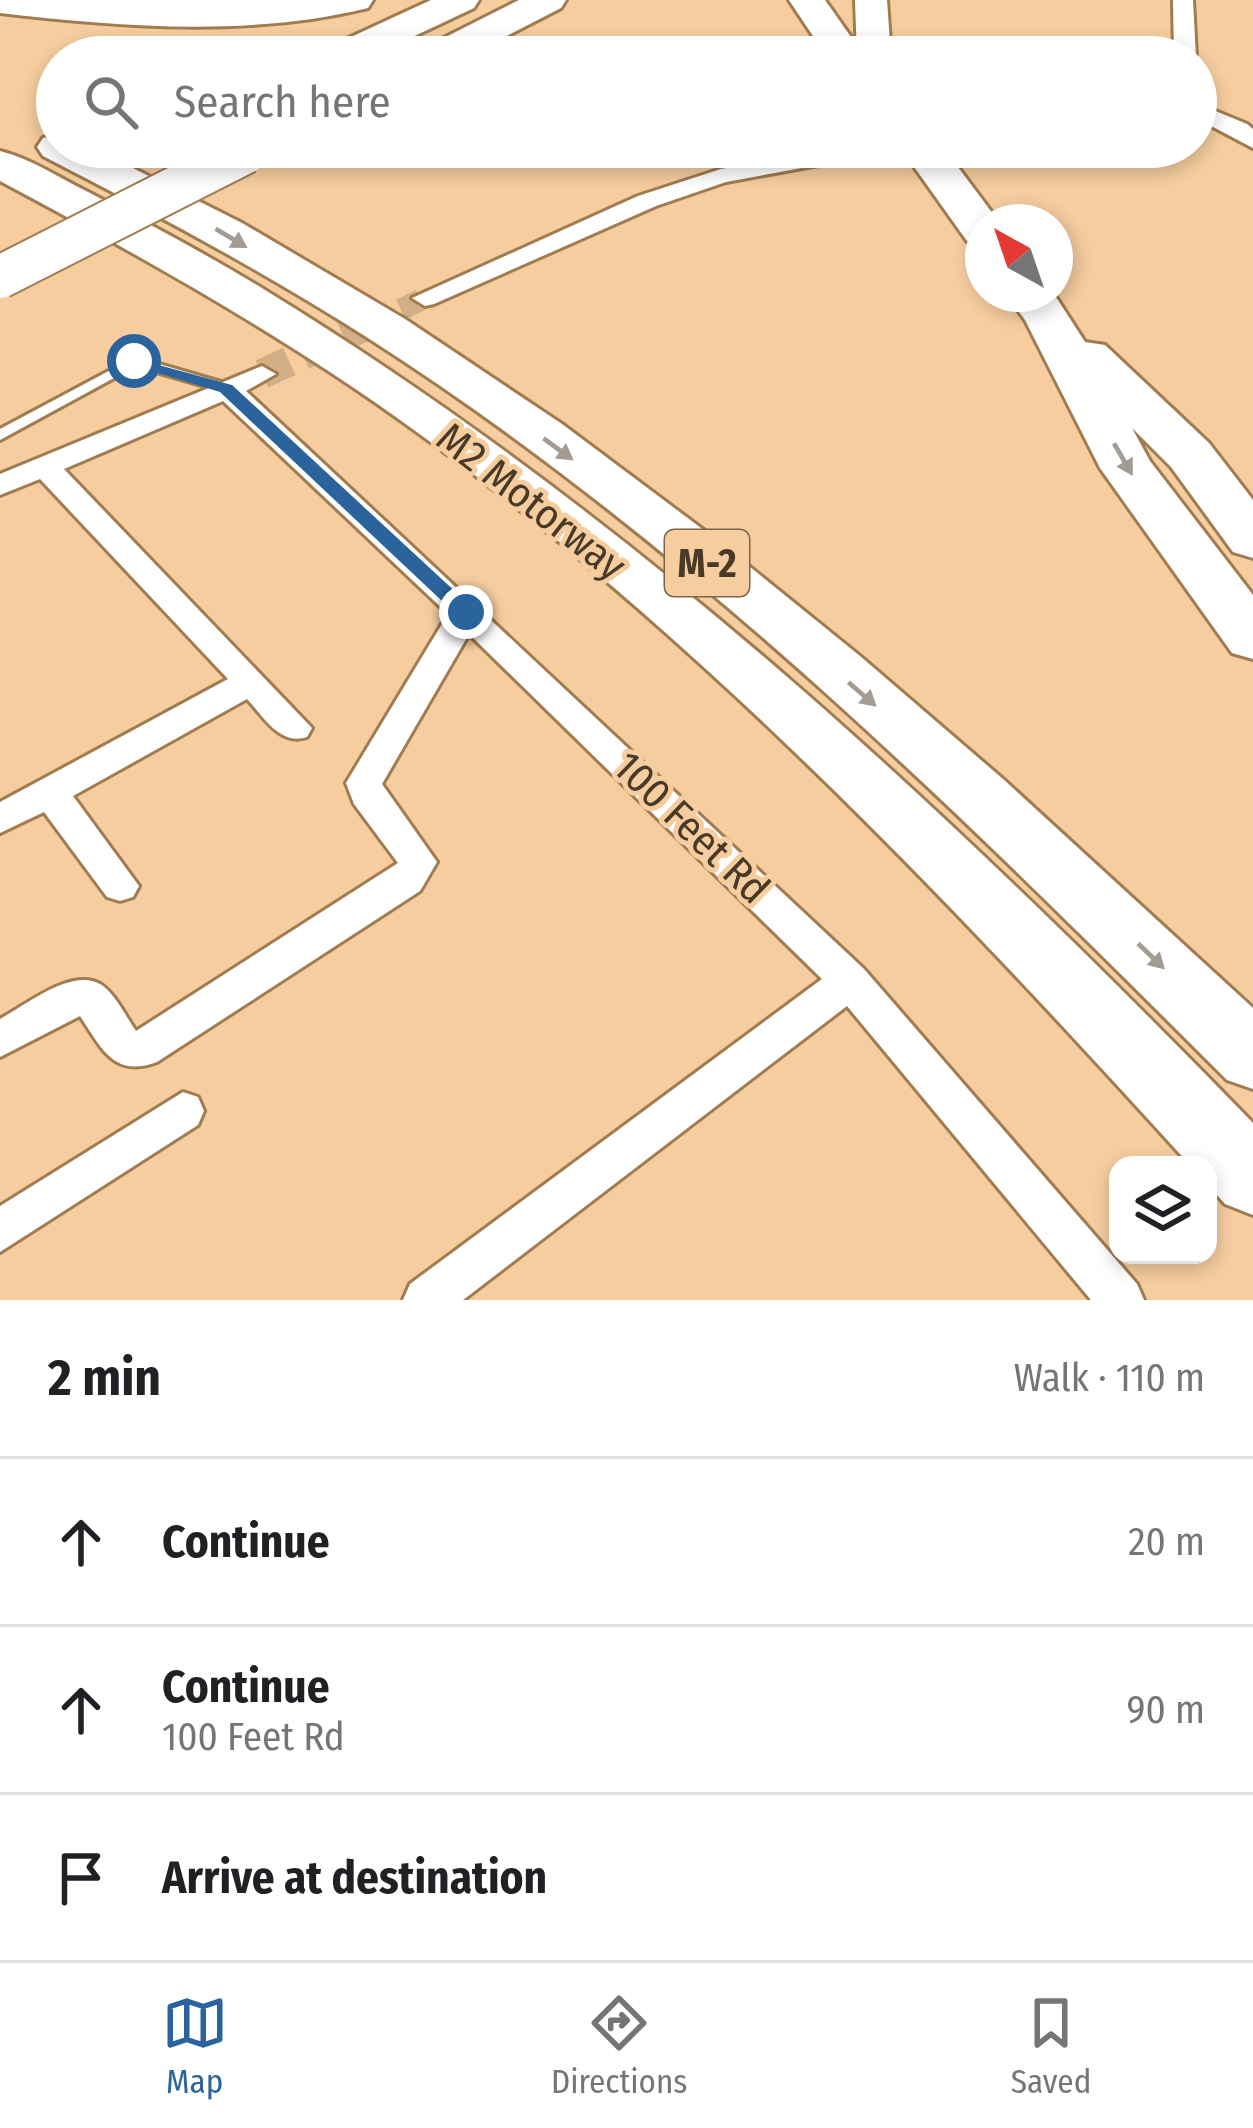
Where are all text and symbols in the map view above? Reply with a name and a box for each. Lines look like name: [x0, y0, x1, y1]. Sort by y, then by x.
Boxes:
search box: [36, 36, 1217, 168]
icon: search: [78, 69, 144, 135]
text: Search here: [174, 75, 391, 129]
north arrow: [965, 204, 1073, 312]
one-way arrow: [214, 226, 248, 247]
route start: [107, 334, 161, 388]
street label: M2 Motorway: [427, 413, 636, 591]
one-way arrow: [542, 437, 574, 461]
one-way arrow: [1111, 442, 1132, 476]
road number: M-2: [665, 530, 749, 596]
route end: [439, 585, 493, 639]
one-way arrow: [846, 681, 876, 707]
street label: 100 Feet Rd: [603, 741, 779, 914]
one-way arrow: [1137, 942, 1165, 970]
map controls: [1109, 1156, 1217, 1264]
button: layers: [1109, 1156, 1217, 1264]
text: 2 min: [48, 1347, 161, 1409]
text: Walk · 110 m: [1014, 1355, 1205, 1401]
icon: ahead: [48, 1509, 114, 1575]
text: Continue: [162, 1515, 330, 1569]
text: 20 m: [1128, 1519, 1205, 1565]
text: Continue: [162, 1660, 330, 1714]
icon: ahead: [48, 1677, 114, 1743]
text: 90 m: [1127, 1687, 1205, 1733]
text: 100 Feet Rd: [162, 1714, 345, 1760]
icon: arrive: [48, 1845, 114, 1911]
text: Arrive at destination: [162, 1851, 547, 1905]
tab: Map: [162, 1990, 228, 2102]
tab: Directions: [551, 1990, 687, 2102]
tab: Saved: [1011, 1990, 1091, 2102]

